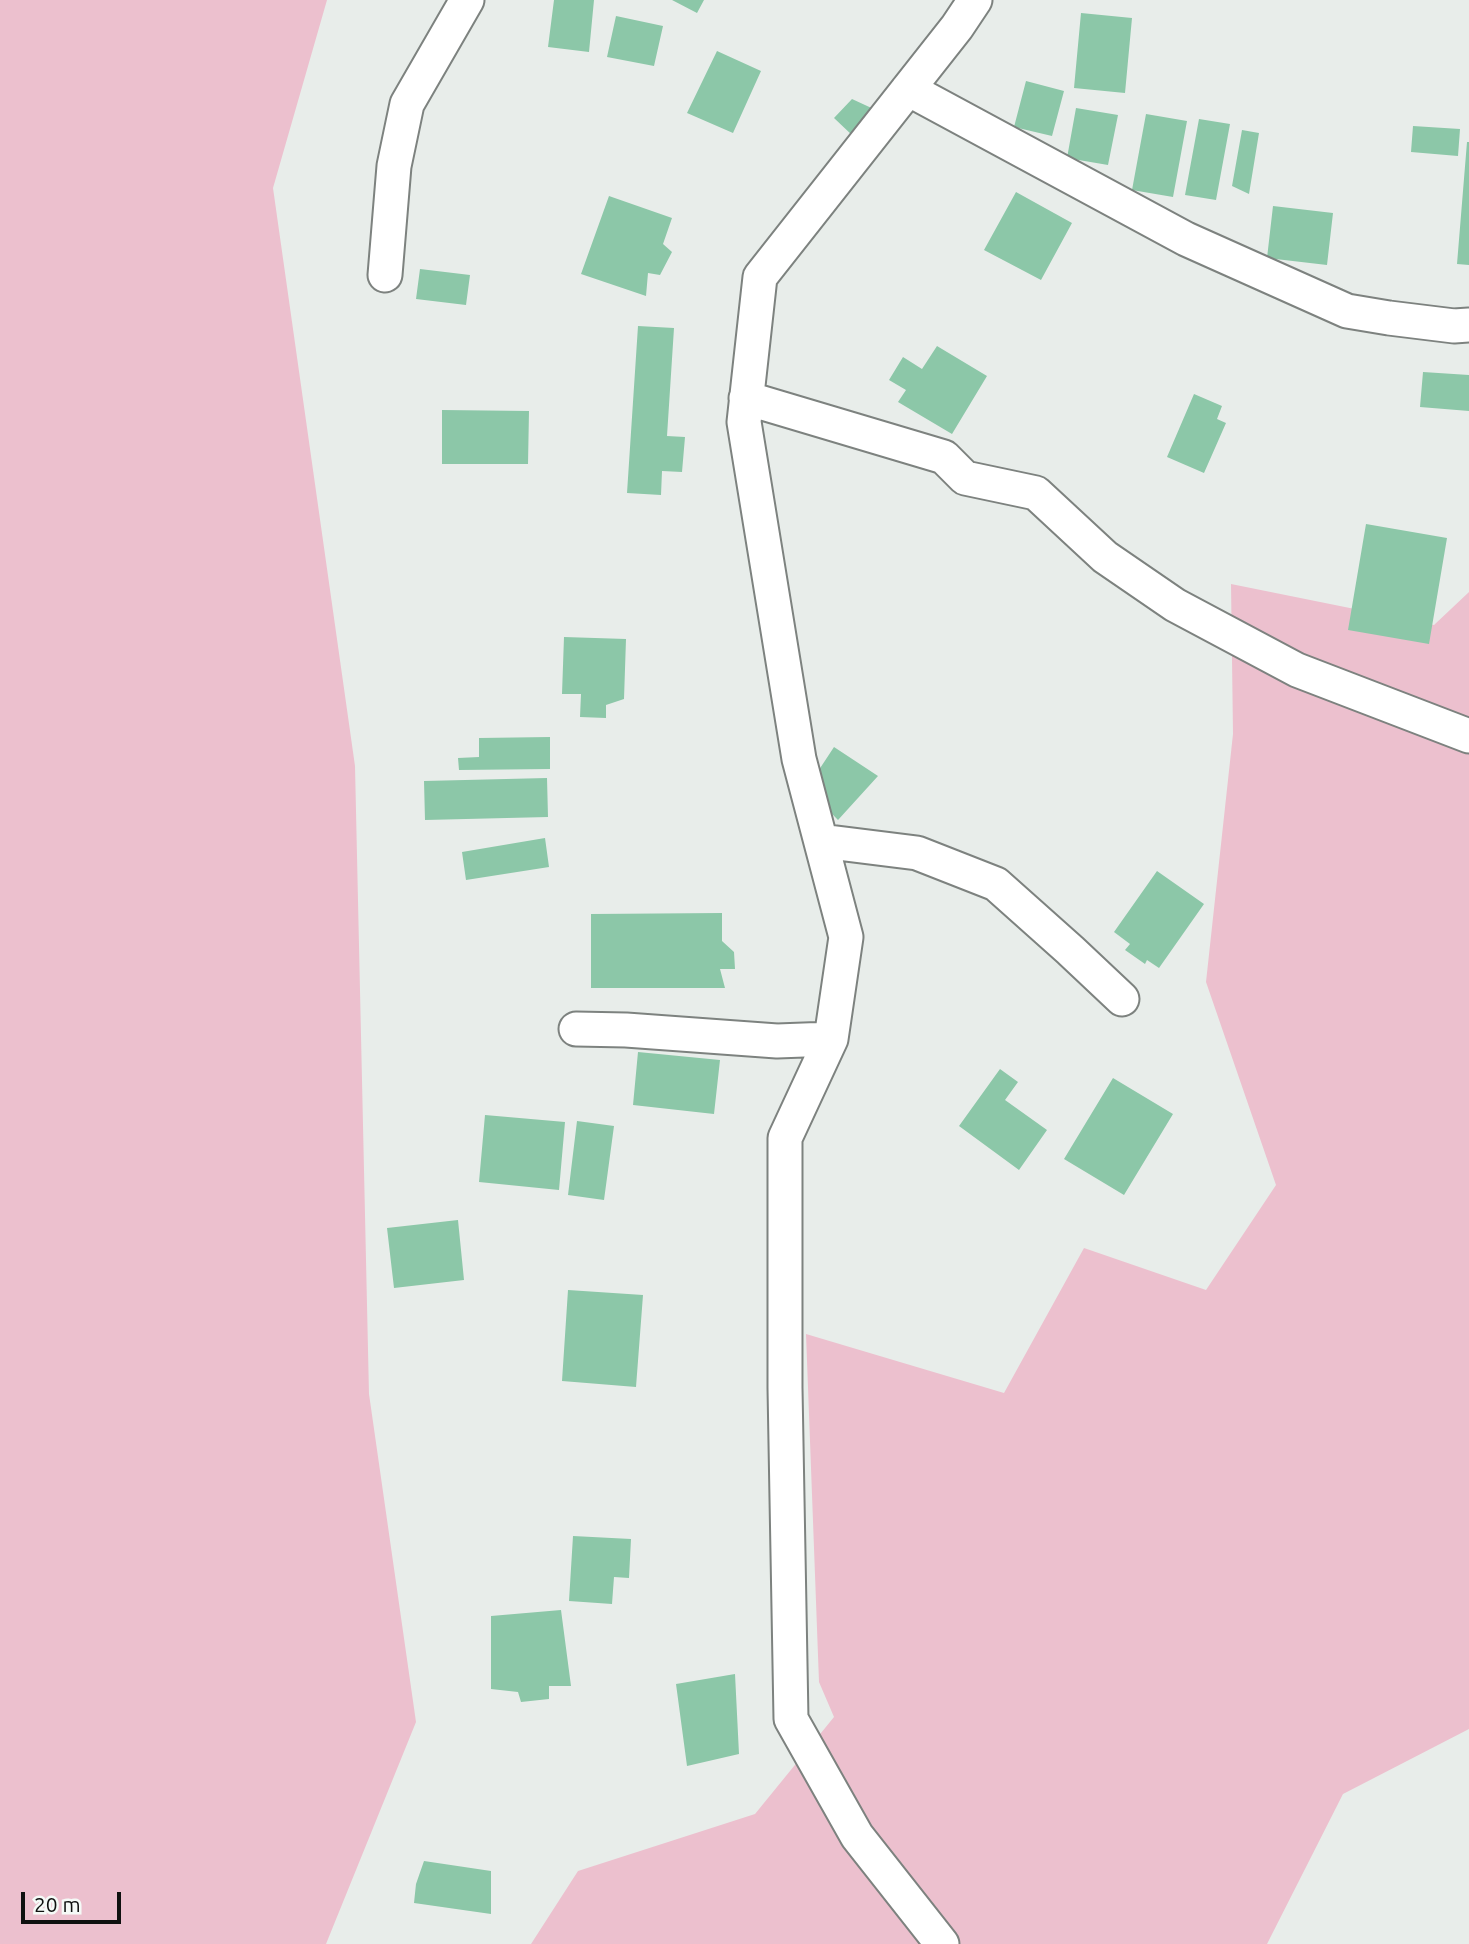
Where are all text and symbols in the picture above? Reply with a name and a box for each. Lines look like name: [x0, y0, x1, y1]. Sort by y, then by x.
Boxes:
scale bar: [24, 1878, 124, 1922]
text: 20 m: [34, 1892, 81, 1916]

